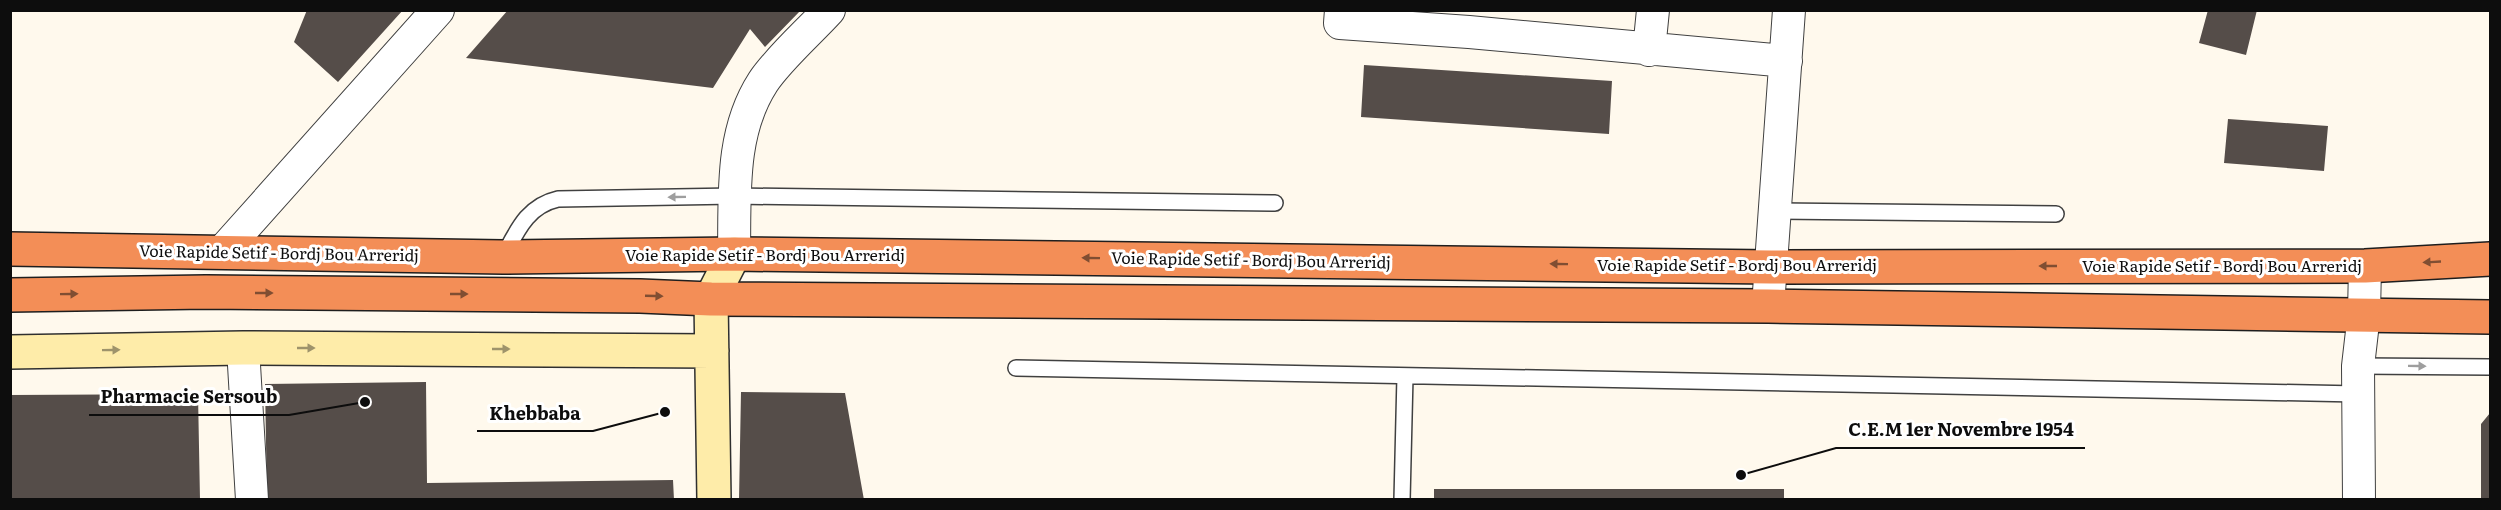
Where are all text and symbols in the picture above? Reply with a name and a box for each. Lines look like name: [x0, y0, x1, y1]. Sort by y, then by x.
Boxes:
one-way arrow: [667, 192, 686, 202]
street label: Voie Rapide Setif - Bordj Bou Arreridj: [139, 238, 419, 266]
street label: Voie Rapide Setif - Bordj Bou Arreridj: [625, 242, 905, 266]
street label: Voie Rapide Setif - Bordj Bou Arreridj: [1111, 245, 1391, 273]
street label: Voie Rapide Setif - Bordj Bou Arreridj: [1597, 252, 1877, 276]
one-way arrow: [1082, 253, 1101, 263]
street label: Voie Rapide Setif - Bordj Bou Arreridj: [2082, 253, 2362, 277]
one-way arrow: [2423, 258, 2442, 267]
one-way arrow: [1550, 259, 1569, 269]
one-way arrow: [2039, 261, 2058, 271]
one-way arrow: [254, 288, 273, 298]
one-way arrow: [59, 289, 78, 299]
one-way arrow: [449, 289, 468, 299]
one-way arrow: [644, 292, 663, 301]
one-way arrow: [296, 343, 315, 353]
one-way arrow: [101, 345, 120, 355]
one-way arrow: [491, 345, 510, 354]
one-way arrow: [2407, 361, 2426, 371]
callout: Pharmacie Sersoub: [89, 379, 289, 415]
text: Pharmacie Sersoub: [101, 382, 278, 409]
callout: Khebbaba: [477, 395, 593, 431]
text: Khebbaba: [489, 399, 581, 426]
callout: C.E.M 1er Novembre 1954: [1836, 412, 2085, 448]
text: C.E.M 1er Novembre 1954: [1848, 415, 2074, 442]

